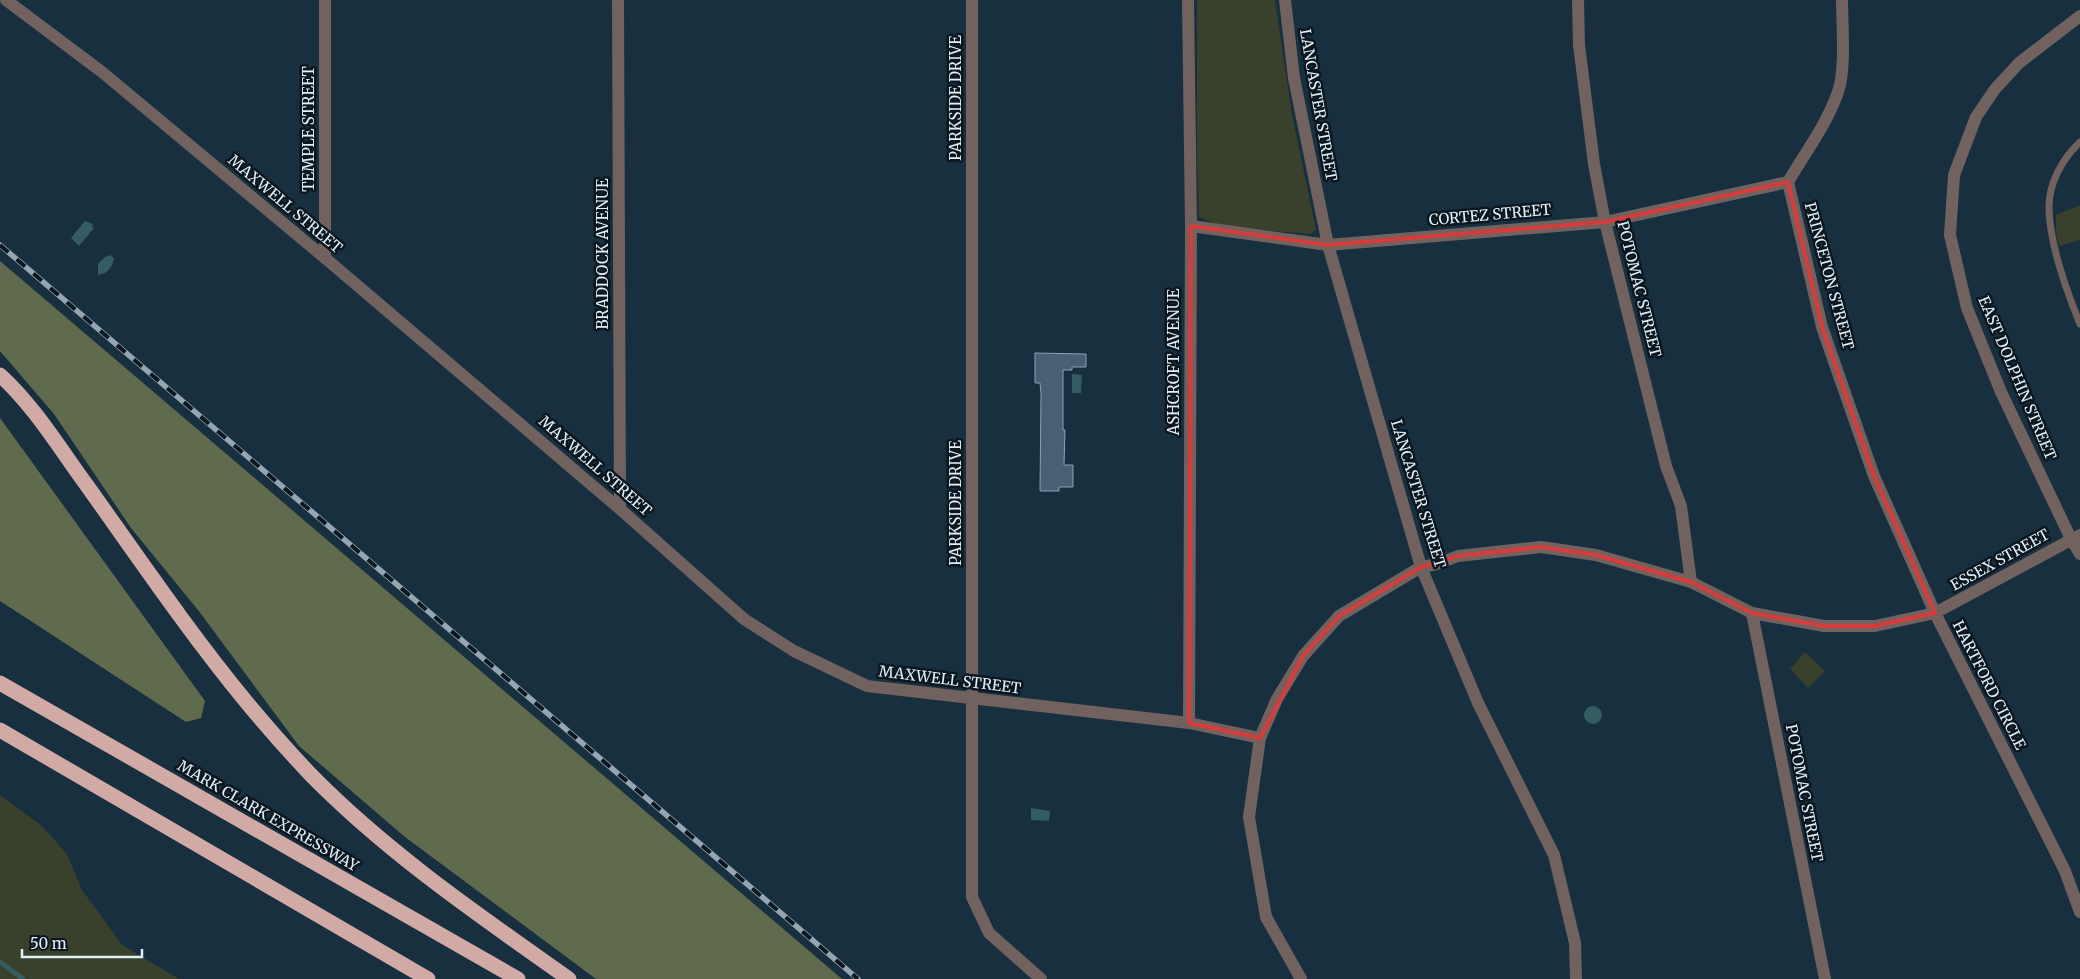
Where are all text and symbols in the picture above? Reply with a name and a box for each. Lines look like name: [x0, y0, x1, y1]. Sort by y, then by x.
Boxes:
street label: LANCASTER STREET: [1296, 27, 1341, 183]
street label: PARKSIDE DRIVE: [946, 35, 965, 161]
street label: TEMPLE STREET: [299, 66, 318, 192]
street label: MAXWELL STREET: [224, 150, 347, 257]
street label: BRADDOCK AVENUE: [593, 178, 612, 330]
street label: CORTEZ STREET: [1428, 200, 1552, 229]
street label: PRINCETON STREET: [1801, 200, 1858, 352]
street label: POTOMAC STREET: [1613, 219, 1666, 360]
street label: ASHCROFT AVENUE: [1164, 288, 1183, 436]
street label: EAST DOLPHIN STREET: [1974, 293, 2061, 463]
street label: MAXWELL STREET: [535, 411, 656, 520]
street label: LANCASTER STREET: [1387, 417, 1450, 571]
street label: PARKSIDE DRIVE: [946, 440, 965, 566]
street label: ESSEX STREET: [1947, 524, 2053, 595]
street label: HARTFORD CIRCLE: [1949, 617, 2030, 753]
street label: MAXWELL STREET: [878, 661, 1023, 698]
street label: POTOMAC STREET: [1782, 722, 1827, 864]
street label: MARK CLARK EXPRESSWAY: [174, 756, 362, 875]
scale bar: [22, 926, 142, 958]
text: 50 m: [30, 934, 67, 953]

